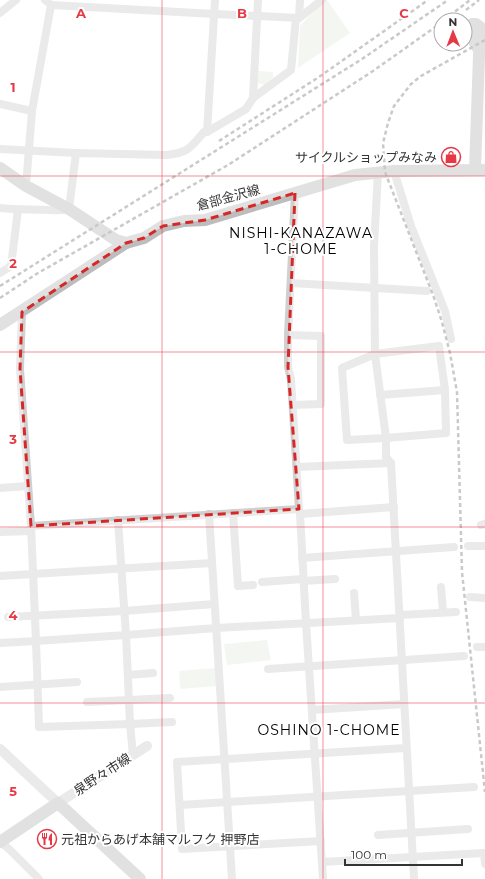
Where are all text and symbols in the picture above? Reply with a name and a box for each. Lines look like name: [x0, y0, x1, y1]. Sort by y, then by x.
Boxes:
text: A: [75, 5, 87, 21]
text: B: [237, 5, 247, 21]
text: C: [399, 5, 409, 21]
north arrow: [433, 12, 473, 52]
text: N: [448, 15, 457, 29]
text: 1: [10, 79, 16, 95]
shop icon: サイクルショップみなみ: [440, 146, 462, 168]
place label: サイクルショップみなみ: [295, 149, 437, 165]
street label: 倉部金沢線: [195, 181, 261, 213]
district label: NISHI-KANAZAWA 1-CHOME: [229, 224, 373, 258]
text: 2: [9, 255, 17, 271]
text: 3: [8, 431, 17, 447]
text: 4: [9, 607, 18, 623]
district label: OSHINO 1-CHOME: [257, 721, 401, 739]
street label: 泉野々市線: [70, 750, 134, 798]
text: 5: [9, 783, 17, 799]
restaurant icon: 元祖からあげ本舗マルフク 押野店: [36, 828, 58, 850]
place label: 元祖からあげ本舗マルフク 押野店: [61, 831, 259, 847]
scale bar: [345, 841, 462, 867]
text: 100 m: [351, 847, 387, 862]

